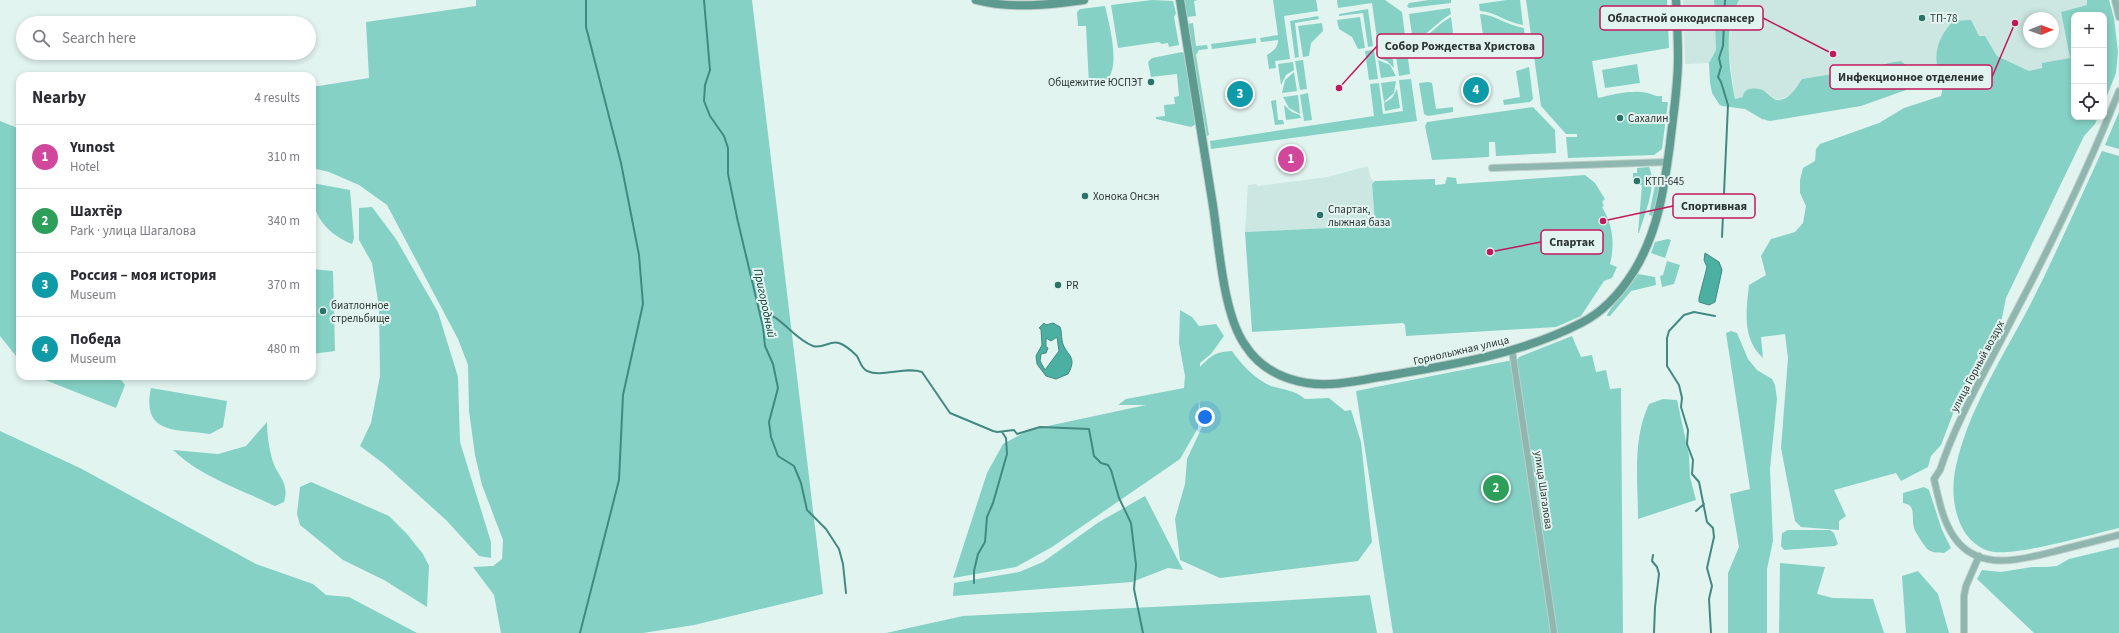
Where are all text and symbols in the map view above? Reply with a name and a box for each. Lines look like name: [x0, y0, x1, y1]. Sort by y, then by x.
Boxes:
callout: Областной онкодиспансер: [1600, 6, 1763, 30]
text: Областной онкодиспансер: [1607, 10, 1755, 27]
place label: ТП-78: [1930, 11, 1958, 26]
north arrow: [2023, 12, 2059, 48]
map controls: [2071, 12, 2107, 120]
button: +: [2071, 12, 2107, 48]
marker: ТП-78: [1917, 13, 1927, 23]
search box: [16, 16, 316, 60]
icon: search: [30, 27, 52, 49]
text: Search here: [62, 28, 136, 49]
callout: Собор Рождества Христова: [1377, 34, 1543, 58]
text: Собор Рождества Христова: [1385, 38, 1535, 55]
button: −: [2071, 48, 2107, 84]
callout: Инфекционное отделение: [1830, 65, 1992, 89]
text: Инфекционное отделение: [1838, 69, 1984, 86]
place label: Общежитие ЮСПЭТ: [1048, 75, 1143, 90]
pin: 4: [1463, 75, 1489, 105]
marker: Общежитие ЮСПЭТ: [1146, 77, 1156, 87]
pin: 3: [1227, 79, 1253, 109]
button: locate: [2071, 84, 2107, 120]
text: Nearby: [32, 86, 86, 110]
text: 4 results: [255, 89, 300, 107]
place label: Сахалин: [1628, 111, 1668, 126]
marker: Сахалин: [1615, 113, 1625, 123]
text: Yunost: [70, 137, 115, 158]
pin: 1: [1278, 144, 1304, 174]
text: 1: [42, 148, 48, 166]
text: 310 m: [267, 148, 300, 166]
text: Hotel: [70, 158, 99, 176]
place label: КТП-645: [1645, 174, 1684, 189]
marker: КТП-645: [1632, 176, 1642, 186]
place label: Хонока Онсэн: [1093, 189, 1159, 204]
marker: Хонока Онсэн: [1080, 191, 1090, 201]
callout: Спортивная: [1673, 194, 1755, 218]
text: Спортивная: [1681, 198, 1747, 215]
text: Шахтёр: [70, 201, 122, 222]
place label: Спартак, лыжная база: [1328, 202, 1390, 230]
marker: Спартак, лыжная база: [1315, 210, 1325, 220]
text: 2: [42, 212, 48, 230]
text: 340 m: [267, 212, 300, 230]
text: Park · улица Шагалова: [70, 222, 196, 240]
callout: Спартак: [1541, 230, 1603, 254]
text: Спартак: [1549, 234, 1595, 251]
text: Россия – моя история: [70, 265, 217, 286]
water label: Пригородный: [749, 267, 780, 339]
text: 3: [42, 276, 48, 294]
text: 370 m: [267, 276, 300, 294]
place label: PR: [1066, 278, 1079, 293]
marker: PR: [1053, 280, 1063, 290]
text: Museum: [70, 286, 116, 304]
place label: биатлонное стрельбище: [331, 298, 390, 326]
marker: биатлонное стрельбище: [318, 306, 328, 316]
street label: улица Горный воздух: [1947, 318, 2008, 415]
text: Победа: [70, 329, 121, 350]
street label: Горнолыжная улица: [1412, 332, 1510, 369]
text: 4: [42, 340, 48, 358]
text: 480 m: [267, 340, 300, 358]
text: Museum: [70, 350, 116, 368]
your location: [1195, 407, 1215, 427]
street label: улица Шагалова: [1531, 450, 1556, 530]
pin: 2: [1483, 473, 1509, 503]

